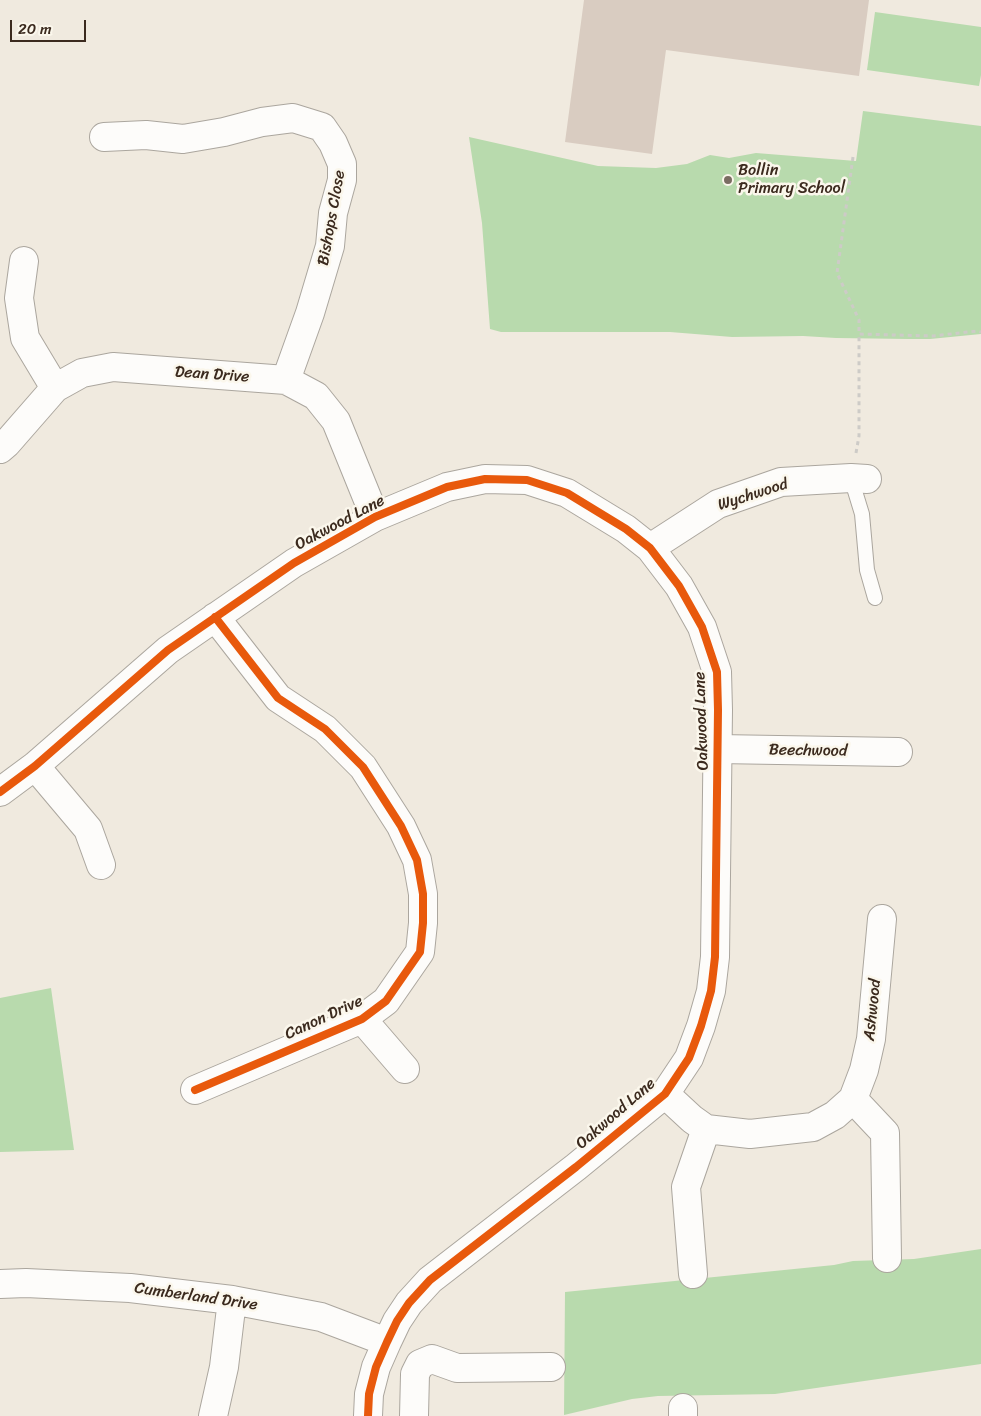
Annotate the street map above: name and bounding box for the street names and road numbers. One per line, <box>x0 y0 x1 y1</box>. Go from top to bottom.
street label: Bishops Close <box>314 169 350 267</box>
street label: Dean Drive <box>174 363 250 387</box>
street label: Wychwood <box>715 475 791 515</box>
street label: Oakwood Lane <box>292 491 388 555</box>
street label: Oakwood Lane <box>691 671 713 771</box>
street label: Beechwood <box>769 741 847 761</box>
street label: Ashwood <box>860 978 886 1042</box>
street label: Canon Drive <box>282 992 366 1044</box>
street label: Oakwood Lane <box>572 1074 660 1154</box>
street label: Cumberland Drive <box>133 1279 259 1315</box>

